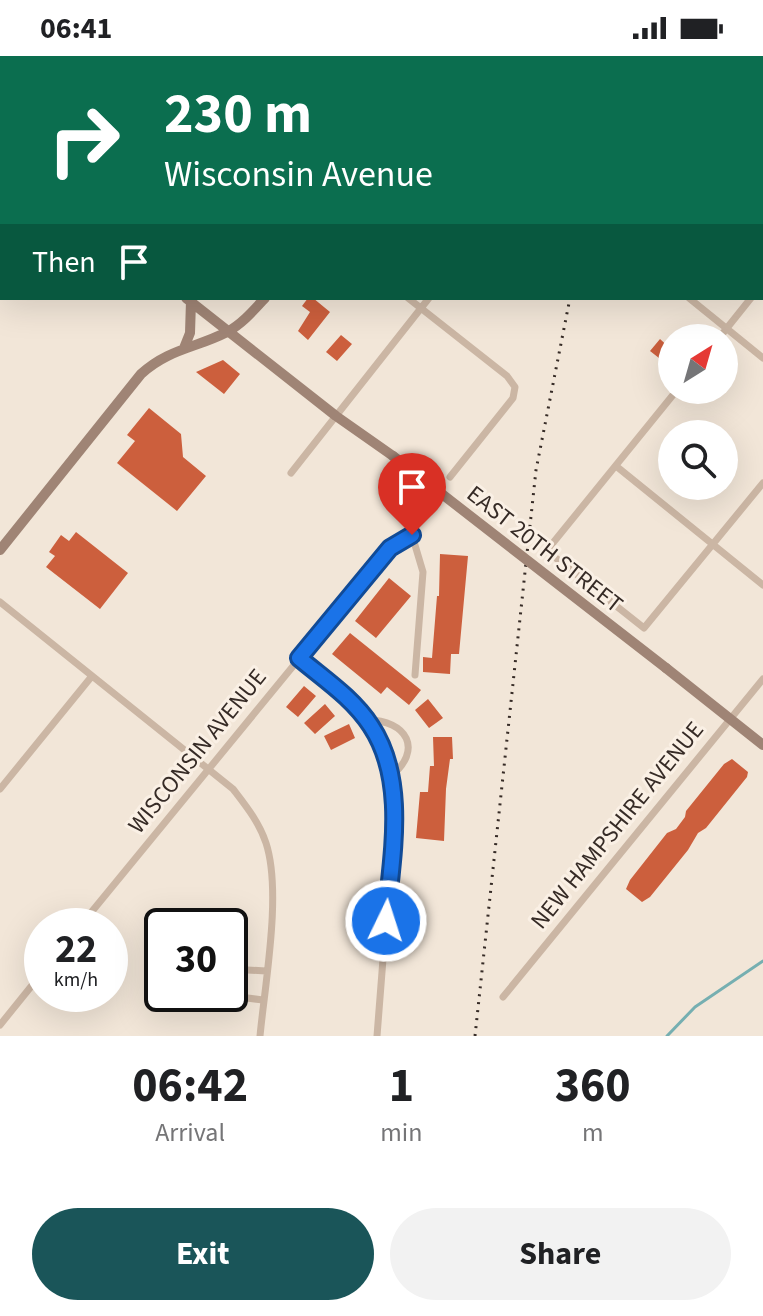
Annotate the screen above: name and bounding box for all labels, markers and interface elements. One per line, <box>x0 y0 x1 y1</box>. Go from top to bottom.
text: 06:41 <box>40 7 112 50</box>
text: 230 m <box>164 75 312 154</box>
icon: right <box>32 88 136 192</box>
text: Wisconsin Avenue <box>164 149 433 200</box>
icon: arrive <box>112 240 156 284</box>
text: Then <box>32 241 96 284</box>
north arrow <box>658 324 738 404</box>
map controls <box>658 324 738 500</box>
button: search <box>658 420 738 500</box>
pin <box>378 453 446 535</box>
icon: arrive <box>390 465 434 509</box>
street label: EAST 20TH STREET <box>459 477 630 622</box>
street label: WISCONSIN AVENUE <box>120 661 275 841</box>
street label: NEW HAMPSHIRE AVENUE <box>522 714 712 937</box>
position arrow <box>344 879 428 963</box>
speed limit sign: 30 <box>144 908 248 1012</box>
text: 22 <box>55 921 97 978</box>
text: km/h <box>54 966 98 994</box>
text: 06:42 <box>132 1052 248 1120</box>
text: 1 <box>389 1052 414 1120</box>
text: 360 <box>555 1052 631 1120</box>
text: Arrival <box>155 1114 225 1151</box>
text: min <box>380 1114 422 1151</box>
text: m <box>582 1114 603 1151</box>
button: Exit <box>32 1208 374 1300</box>
button: Share <box>390 1208 731 1300</box>

